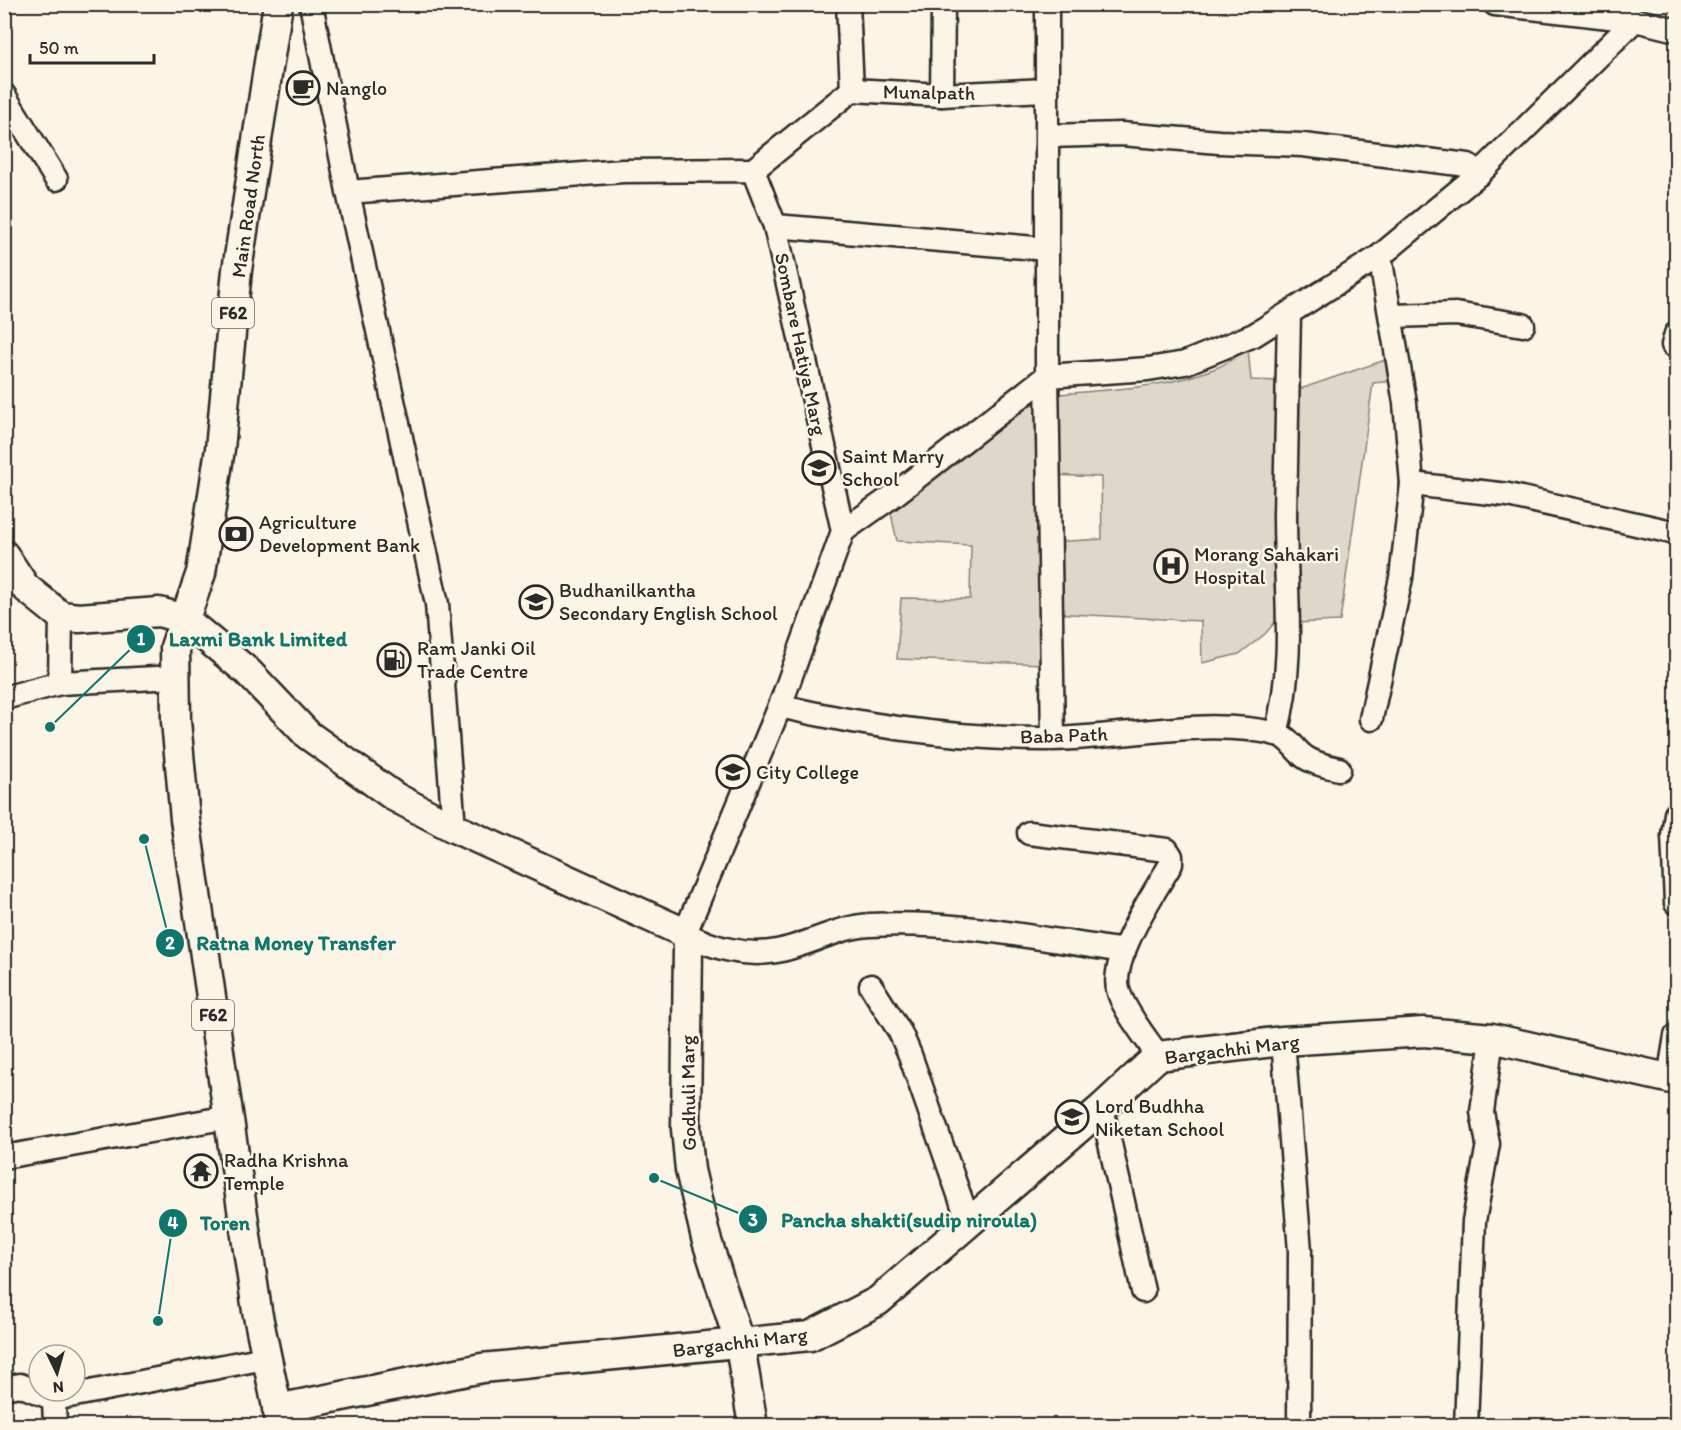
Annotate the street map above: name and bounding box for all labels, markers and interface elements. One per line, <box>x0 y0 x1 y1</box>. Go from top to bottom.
scale bar <box>30 27 154 65</box>
text: 50 m <box>39 37 79 59</box>
cafe icon: Nanglo <box>285 70 321 106</box>
place label: Nanglo <box>326 76 387 100</box>
street label: Munalpath <box>883 79 975 105</box>
street label: Main Road North <box>226 133 270 279</box>
street label: Sombare Hatiya Marg <box>770 251 832 438</box>
road number: F62 <box>212 298 254 328</box>
place label: Saint Marry School <box>842 444 944 491</box>
school or university icon: Saint Marry School <box>801 450 837 486</box>
place label: Agriculture Development Bank <box>259 510 420 557</box>
bank icon: Agriculture Development Bank <box>218 516 254 552</box>
place label: Morang Sahakari Hospital <box>1194 542 1339 589</box>
hospital icon: Morang Sahakari Hospital <box>1153 548 1189 584</box>
place label: Budhanilkantha Secondary English School <box>559 578 778 625</box>
school or university icon: Budhanilkantha Secondary English School <box>518 584 554 620</box>
callout: Laxmi Bank Limited <box>126 619 360 658</box>
text: Laxmi Bank Limited <box>169 626 348 651</box>
text: 1 <box>137 628 146 650</box>
place label: Ram Janki Oil Trade Centre <box>417 636 536 683</box>
fuel station icon: Ram Janki Oil Trade Centre <box>376 642 412 678</box>
street label: Baba Path <box>1020 721 1109 749</box>
school or university icon: City College <box>715 754 751 790</box>
place label: City College <box>756 760 859 784</box>
callout: Ratna Money Transfer <box>155 923 406 962</box>
text: Ratna Money Transfer <box>196 930 396 956</box>
text: 2 <box>165 932 175 954</box>
road number: F62 <box>192 1000 234 1030</box>
street label: Bargachhi Marg <box>1163 1029 1301 1069</box>
street label: Godhuli Marg <box>675 1034 701 1151</box>
place label: Lord Budhha Niketan School <box>1095 1094 1224 1141</box>
school or university icon: Lord Budhha Niketan School <box>1054 1099 1090 1135</box>
place label: Radha Krishna Temple <box>224 1148 349 1195</box>
temple icon: Radha Krishna Temple <box>183 1153 219 1189</box>
callout: Pancha shakti(sudip niroula) <box>738 1200 1049 1239</box>
callout: Toren <box>158 1204 262 1243</box>
text: Pancha shakti(sudip niroula) <box>781 1207 1037 1233</box>
text: 3 <box>748 1209 758 1231</box>
text: Toren <box>199 1210 251 1235</box>
text: 4 <box>168 1212 179 1234</box>
street label: Bargachhi Marg <box>671 1322 809 1362</box>
north arrow <box>27 1343 87 1403</box>
text: N <box>52 1378 64 1397</box>

